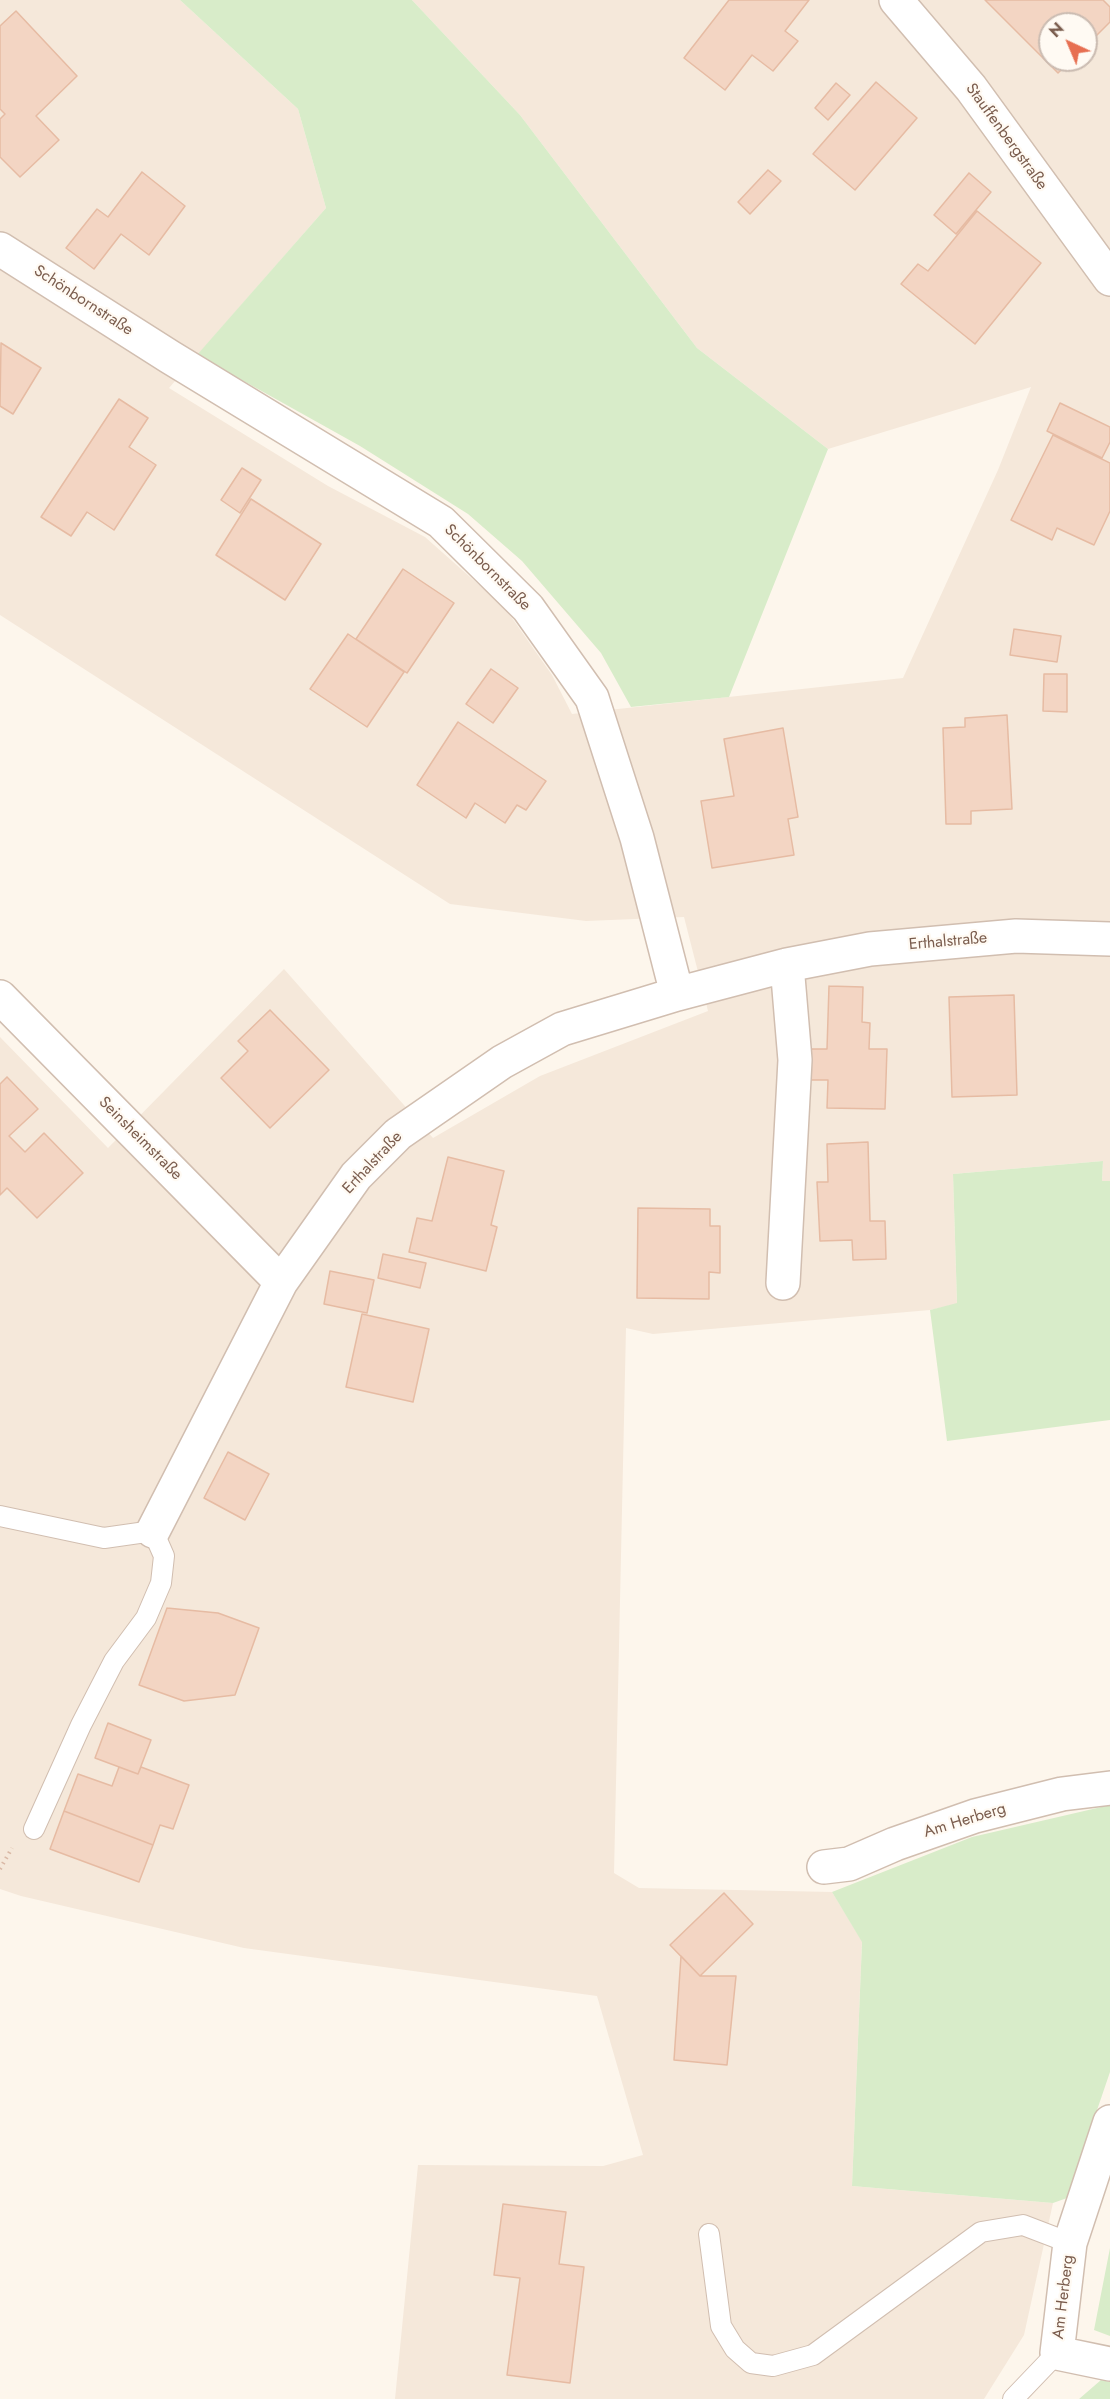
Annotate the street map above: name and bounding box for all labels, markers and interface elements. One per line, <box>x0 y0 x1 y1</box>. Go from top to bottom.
north arrow <box>1038 12 1098 72</box>
text: N <box>1044 17 1069 43</box>
street label: Stauffenbergstraße <box>961 80 1051 194</box>
street label: Schönbornstraße <box>30 262 136 340</box>
street label: Schönbornstraße <box>440 521 534 615</box>
street label: Erthalstraße <box>908 929 988 955</box>
street label: Seinsheimstraße <box>94 1093 186 1185</box>
street label: Erthalstraße <box>339 1128 407 1198</box>
street label: Am Herberg <box>922 1799 1008 1843</box>
street label: Am Herberg <box>1049 2254 1079 2340</box>

